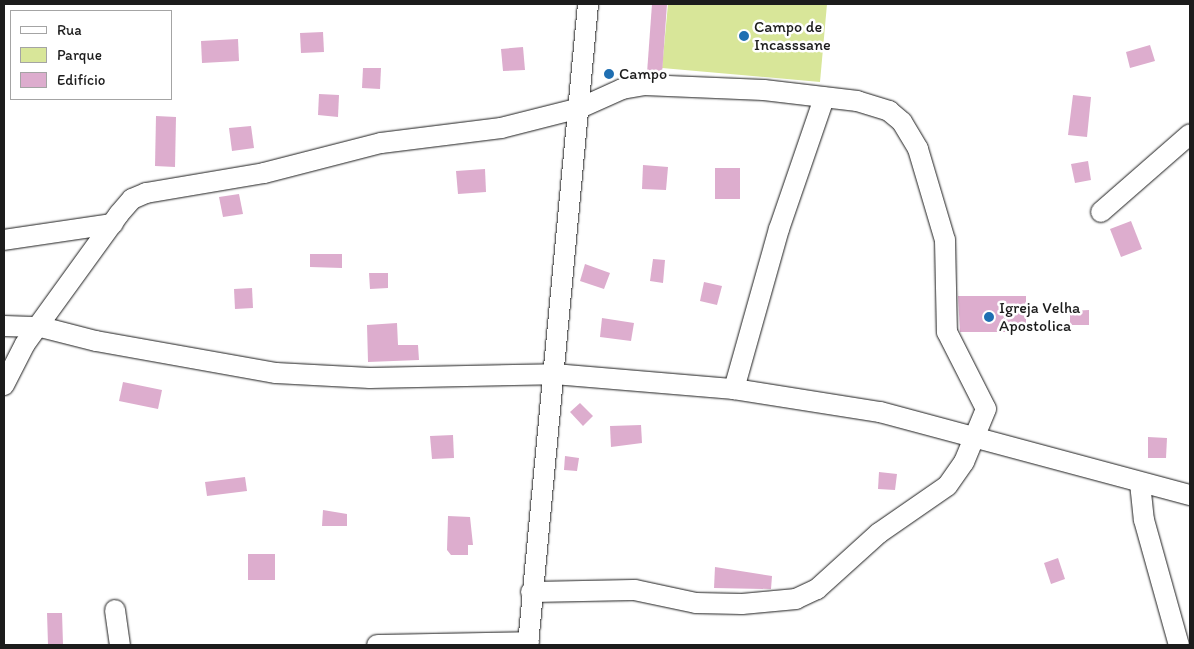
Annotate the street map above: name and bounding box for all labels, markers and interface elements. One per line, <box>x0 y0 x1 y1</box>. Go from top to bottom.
legend <box>10 10 172 100</box>
place label: Campo de Incasssane <box>754 17 831 55</box>
text: Rua <box>57 21 82 39</box>
marker: Campo de Incasssane <box>738 30 750 42</box>
text: Parque <box>57 46 102 64</box>
place label: Campo <box>619 64 667 84</box>
marker: Campo <box>603 68 615 80</box>
text: Edifício <box>57 71 105 89</box>
place label: Igreja Velha Apostolica <box>999 298 1079 336</box>
marker: Igreja Velha Apostolica <box>983 311 995 323</box>

